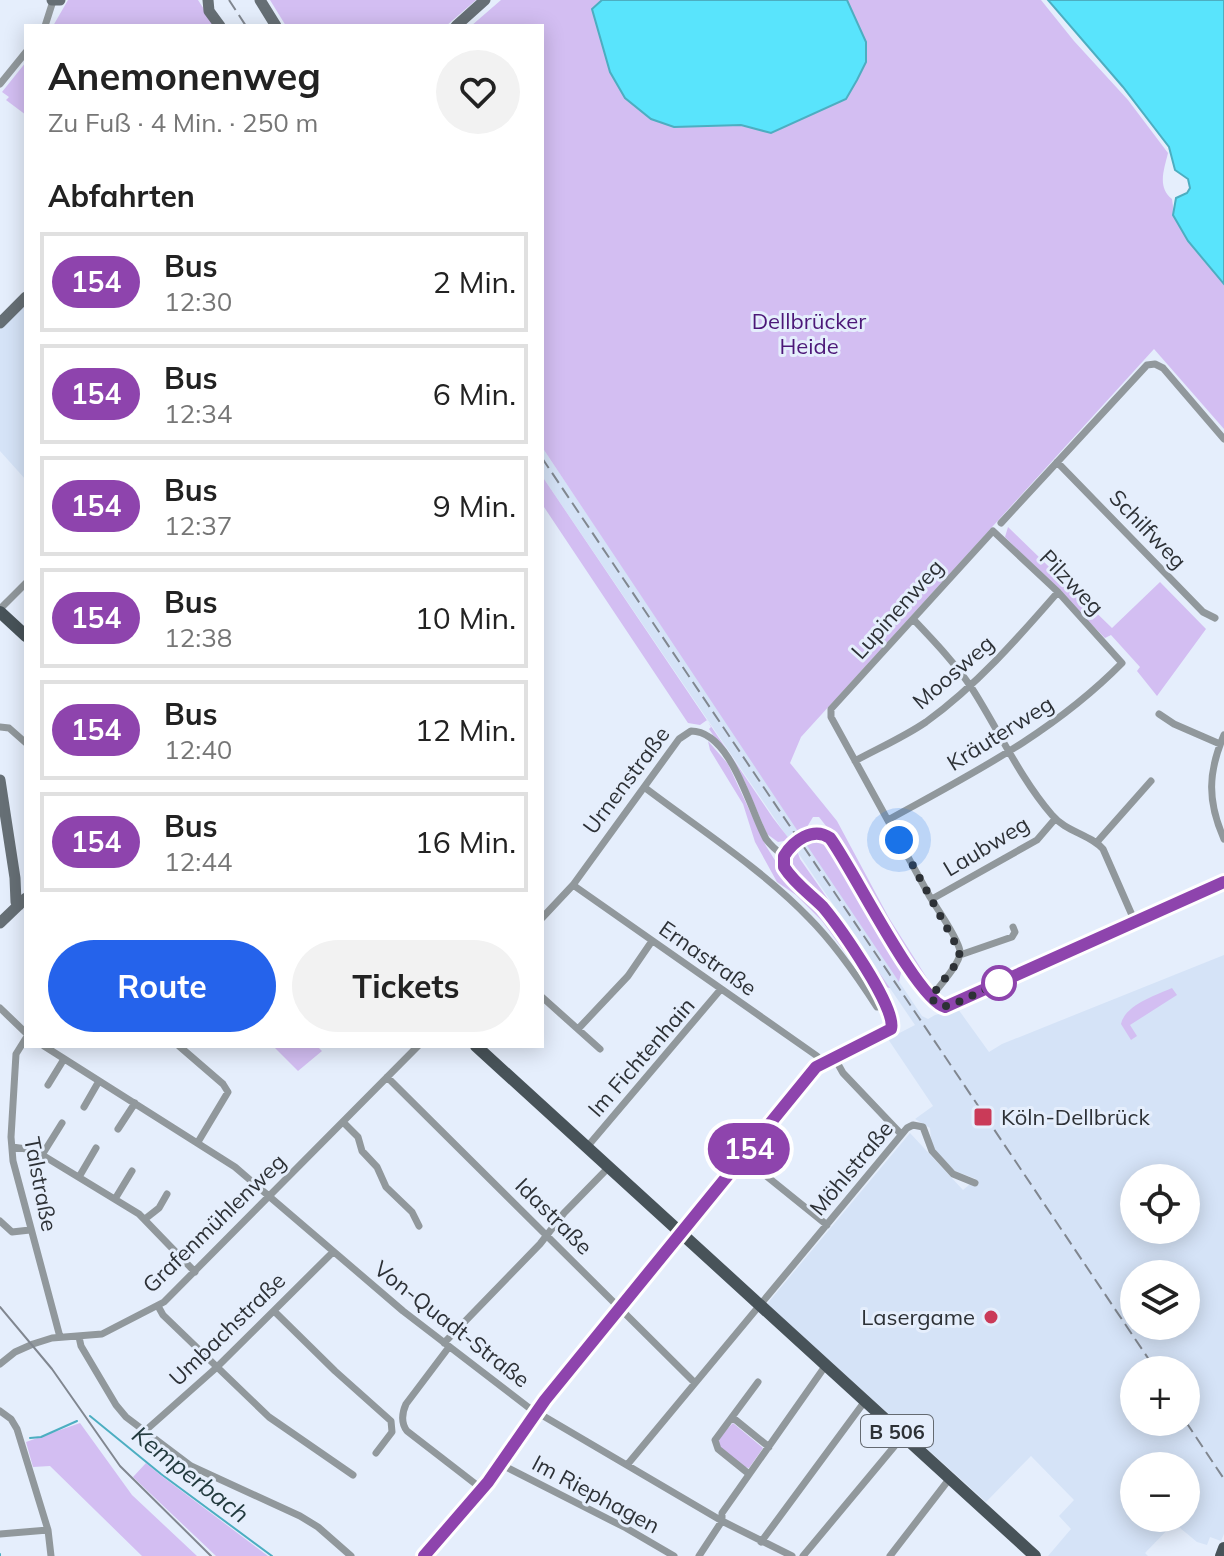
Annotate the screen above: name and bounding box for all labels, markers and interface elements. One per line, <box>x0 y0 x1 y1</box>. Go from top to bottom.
button: heart <box>436 50 520 134</box>
text: Anemonenweg <box>48 52 321 100</box>
text: Zu Fuß · 4 Min. · 250 m <box>48 106 318 139</box>
text: Abfahrten <box>48 177 195 215</box>
text: Bus <box>164 247 218 285</box>
text: 2 Min. <box>433 263 516 301</box>
text: 154 <box>71 264 121 299</box>
text: 12:30 <box>164 285 232 318</box>
park label: Dellbrücker Heide <box>752 307 866 360</box>
text: Bus <box>164 359 218 397</box>
text: 6 Min. <box>433 375 516 413</box>
text: 154 <box>71 376 121 411</box>
text: 12:34 <box>164 397 232 430</box>
text: Bus <box>164 471 218 509</box>
street label: Schilfweg <box>1103 484 1193 574</box>
text: 9 Min. <box>433 487 516 525</box>
text: 154 <box>71 488 121 523</box>
text: 12:37 <box>164 509 232 542</box>
street label: Pilzweg <box>1034 543 1110 621</box>
street label: Lupinenweg <box>845 553 949 665</box>
text: Bus <box>164 583 218 621</box>
text: 10 Min. <box>415 599 516 637</box>
text: 154 <box>71 600 121 635</box>
text: 12:38 <box>164 621 232 654</box>
street label: Moosweg <box>906 629 1000 715</box>
street label: Kräuterweg <box>942 689 1058 777</box>
text: Bus <box>164 695 218 733</box>
text: 12 Min. <box>415 711 516 749</box>
text: 154 <box>71 712 121 747</box>
street label: Urnenstraße <box>577 721 675 839</box>
text: 12:40 <box>164 733 232 766</box>
text: Bus <box>164 807 218 845</box>
street label: Laubweg <box>938 810 1034 882</box>
your location <box>879 820 919 860</box>
text: 16 Min. <box>415 823 516 861</box>
text: 154 <box>71 824 121 859</box>
text: 12:44 <box>164 845 232 878</box>
street label: Ernastraße <box>654 914 762 1002</box>
button: Route <box>48 940 276 1032</box>
button: Tickets <box>292 940 520 1032</box>
unlabelled marker <box>982 966 1016 1000</box>
street label: Im Fichtenhain <box>582 992 700 1122</box>
place label: Köln-Dellbrück <box>1001 1103 1150 1131</box>
marker: Köln-Dellbrück <box>972 1106 994 1128</box>
street label: Möhlstraße <box>803 1115 899 1221</box>
line badge: 154 <box>703 1123 795 1175</box>
text: 154 <box>724 1131 774 1166</box>
street label: Talstraße <box>18 1134 64 1234</box>
street label: Grafenmühlenweg <box>137 1148 291 1298</box>
map controls <box>1120 1164 1200 1532</box>
button: locate <box>1120 1164 1200 1244</box>
street label: Idastraße <box>510 1172 598 1260</box>
street label: Von-Quadt-Straße <box>369 1255 535 1393</box>
button: layers <box>1120 1260 1200 1340</box>
street label: Umbachstraße <box>163 1266 291 1392</box>
place label: Lasergame <box>861 1303 975 1331</box>
marker: Lasergame <box>982 1308 1000 1326</box>
button: + <box>1120 1356 1200 1436</box>
road number: B 506 <box>861 1415 933 1447</box>
water label: Kemperbach <box>127 1419 255 1529</box>
street label: Im Riephagen <box>527 1449 665 1539</box>
button: − <box>1120 1452 1200 1532</box>

